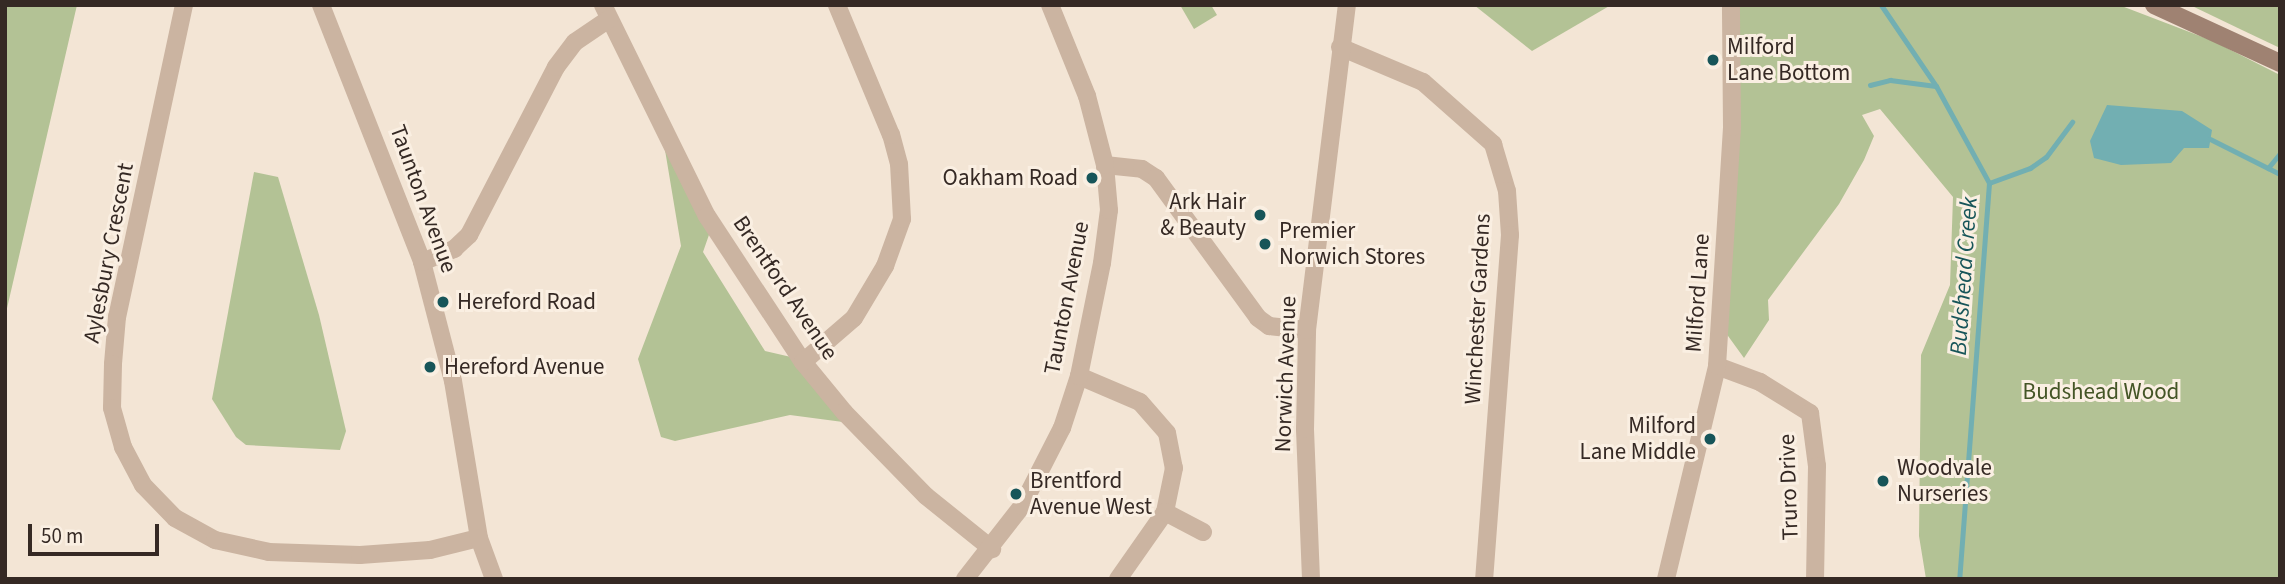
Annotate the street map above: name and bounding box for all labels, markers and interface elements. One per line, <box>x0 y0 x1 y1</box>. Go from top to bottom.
place label: Milford Lane Bottom <box>1727 33 1850 87</box>
marker: Milford Lane Bottom <box>1705 52 1721 68</box>
street label: Taunton Avenue <box>383 121 463 277</box>
street label: Aylesbury Crescent <box>78 161 140 345</box>
place label: Oakham Road <box>943 164 1078 192</box>
marker: Oakham Road <box>1084 170 1100 186</box>
place label: Ark Hair & Beauty <box>1160 188 1246 242</box>
water label: Budshead Creek <box>1944 196 1984 356</box>
marker: Ark Hair & Beauty <box>1252 207 1268 223</box>
street label: Brentford Avenue <box>727 211 843 365</box>
street label: Winchester Gardens <box>1459 213 1497 405</box>
place label: Premier Norwich Stores <box>1279 217 1425 271</box>
street label: Taunton Avenue <box>1039 219 1095 377</box>
street label: Milford Lane <box>1680 233 1716 353</box>
marker: Premier Norwich Stores <box>1257 236 1273 252</box>
place label: Hereford Road <box>457 288 596 316</box>
marker: Hereford Road <box>435 294 451 310</box>
street label: Norwich Avenue <box>1269 295 1303 453</box>
place label: Hereford Avenue <box>444 353 604 381</box>
marker: Hereford Avenue <box>422 359 438 375</box>
park label: Budshead Wood <box>2023 378 2179 406</box>
place label: Milford Lane Middle <box>1579 412 1696 466</box>
marker: Milford Lane Middle <box>1702 431 1718 447</box>
street label: Truro Drive <box>1773 433 1805 541</box>
place label: Woodvale Nurseries <box>1897 454 1992 508</box>
place label: Brentford Avenue West <box>1030 467 1152 521</box>
marker: Woodvale Nurseries <box>1875 473 1891 489</box>
marker: Brentford Avenue West <box>1008 486 1024 502</box>
scale bar <box>32 510 163 554</box>
text: 50 m <box>41 521 83 551</box>

